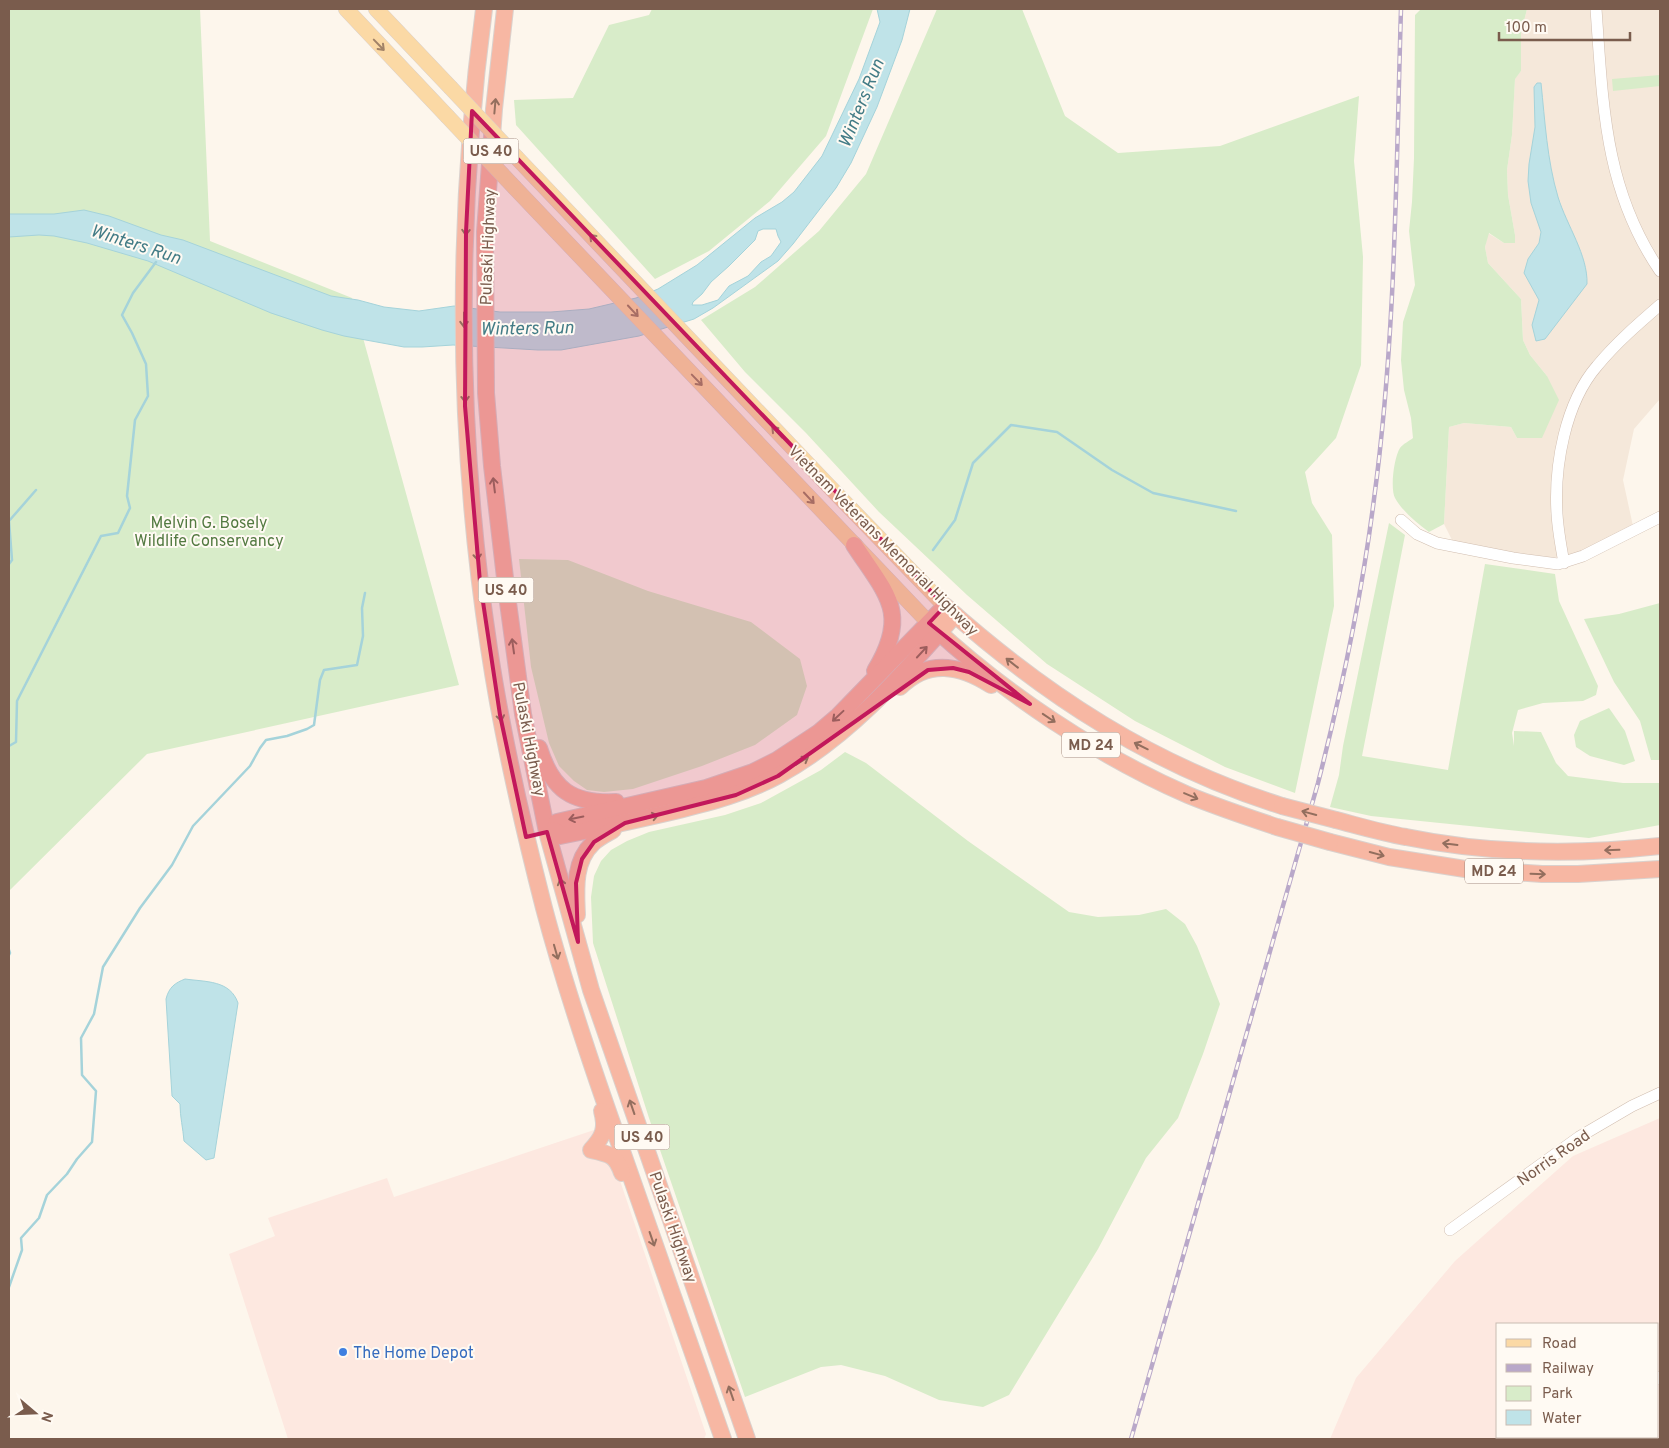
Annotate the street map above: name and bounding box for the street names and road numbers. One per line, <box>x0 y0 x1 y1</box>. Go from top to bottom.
road number: US 40 <box>464 138 518 164</box>
street label: Pulaski Highway <box>477 188 501 306</box>
street label: Vietnam Veterans Memorial Highway <box>783 442 982 641</box>
road number: US 40 <box>478 578 534 602</box>
street label: Pulaski Highway <box>507 680 549 798</box>
road number: MD 24 <box>1062 732 1120 758</box>
road number: MD 24 <box>1465 858 1523 884</box>
road number: US 40 <box>614 1124 670 1150</box>
street label: Norris Road <box>1514 1126 1595 1191</box>
street label: Pulaski Highway <box>644 1169 701 1286</box>

